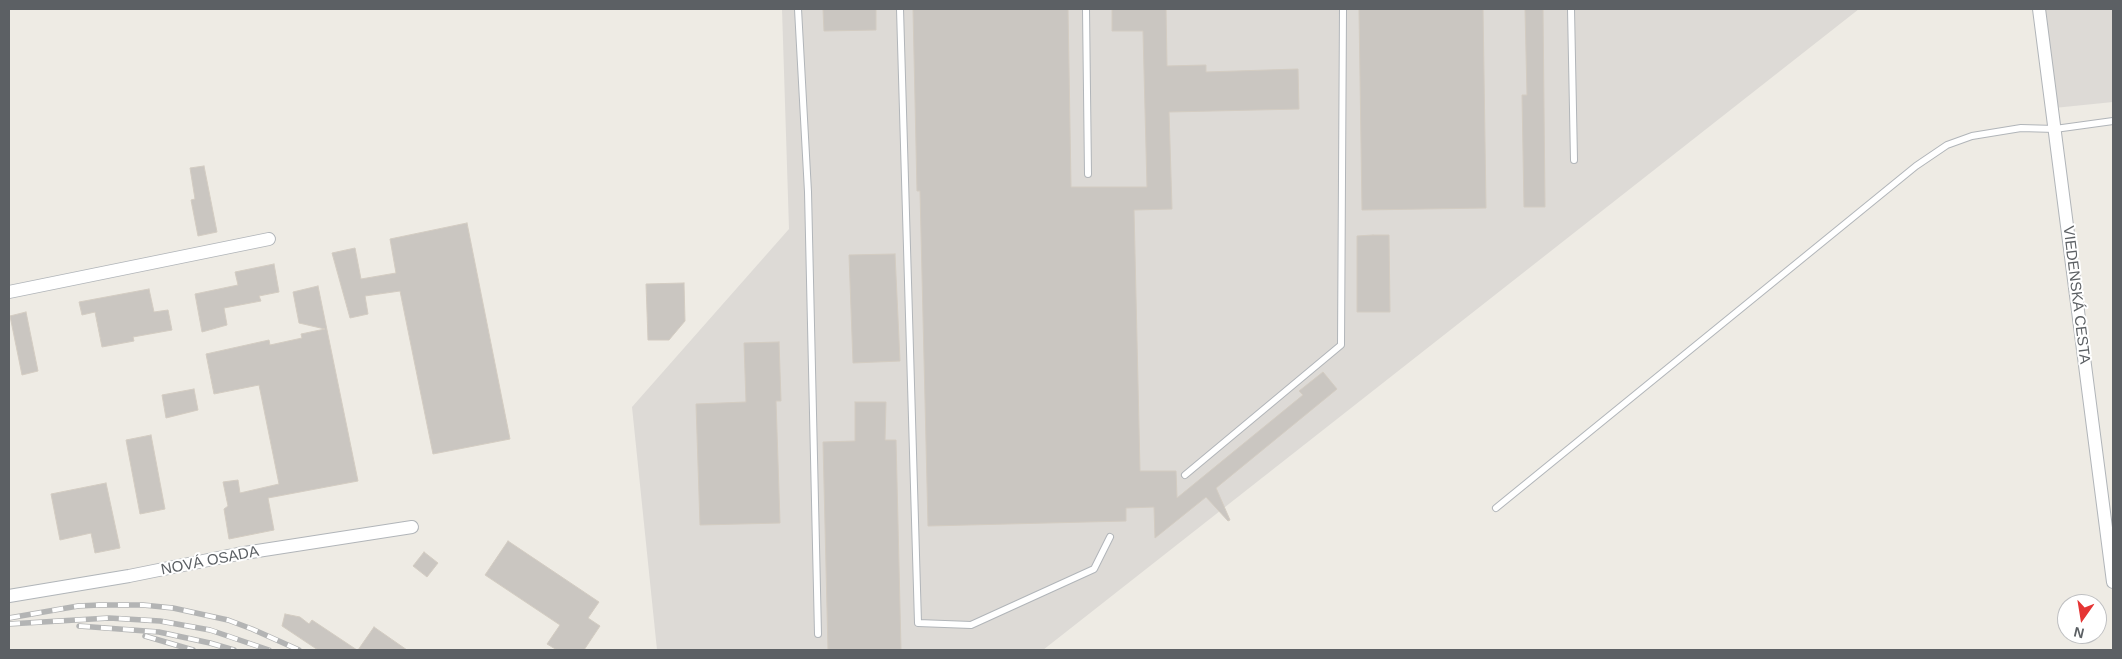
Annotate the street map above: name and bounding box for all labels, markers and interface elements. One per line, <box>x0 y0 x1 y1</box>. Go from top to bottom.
street label: VIEDENSKÁ CESTA <box>2059 225 2093 365</box>
street label: NOVÁ OSADA <box>160 543 260 579</box>
north arrow <box>2057 594 2107 644</box>
text: N <box>2072 624 2086 642</box>

